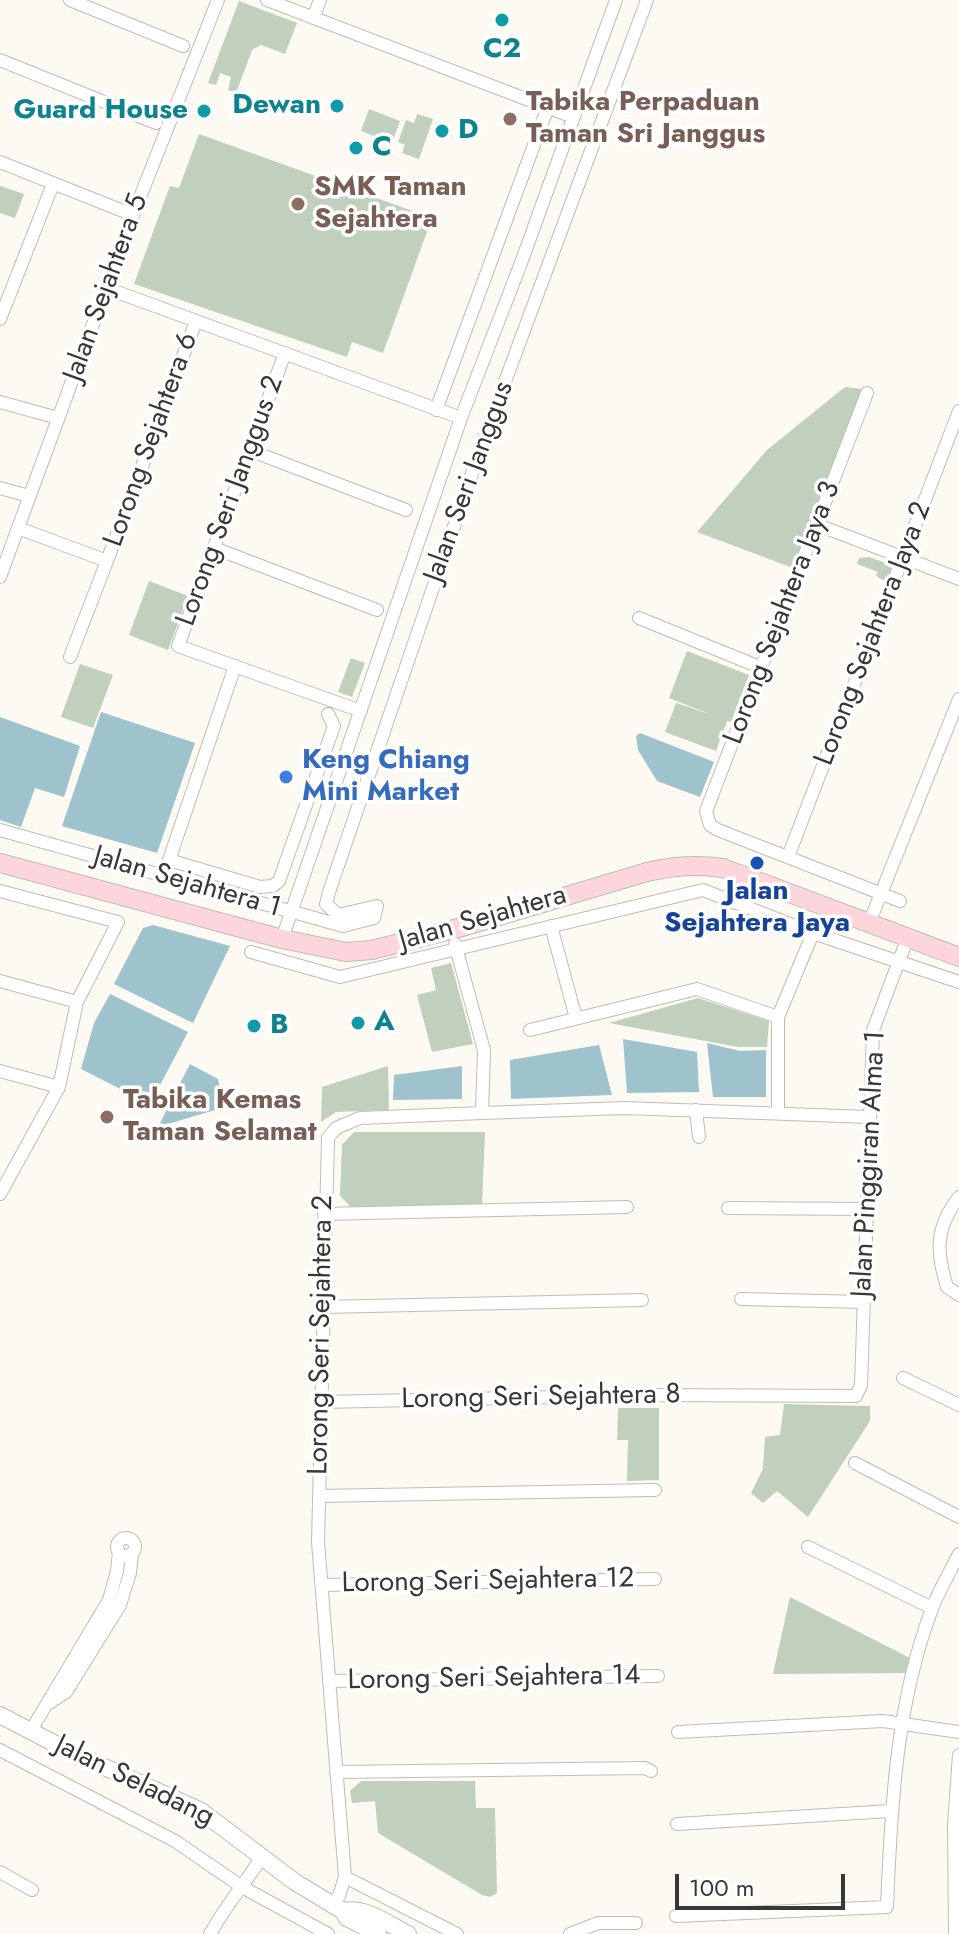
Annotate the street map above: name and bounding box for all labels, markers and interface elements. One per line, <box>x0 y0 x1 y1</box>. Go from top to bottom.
marker: C2 <box>493 11 511 29</box>
place label: C2 <box>483 33 521 67</box>
place label: Tabika Perpaduan Taman Sri Janggus <box>526 86 765 152</box>
place label: Dewan <box>232 89 321 123</box>
place label: Guard House <box>13 94 188 128</box>
marker: Dewan <box>328 97 346 115</box>
marker: Guard House <box>195 102 213 120</box>
marker: Tabika Perpaduan Taman Sri Janggus <box>501 110 519 128</box>
place label: D <box>458 114 479 148</box>
marker: D <box>433 122 451 140</box>
place label: C <box>372 131 392 165</box>
marker: C <box>347 139 365 157</box>
place label: SMK Taman Sejahtera <box>314 171 467 237</box>
street label: Jalan Sejahtera 5 <box>58 190 156 386</box>
marker: SMK Taman Sejahtera <box>289 195 307 213</box>
street label: Lorong Sejahtera 6 <box>98 328 206 552</box>
street label: Lorong Seri Janggus 2 <box>170 371 292 631</box>
street label: Jalan Seri Janggus <box>418 377 522 587</box>
street label: Lorong Sejahtera Jaya 3 <box>717 477 849 749</box>
street label: Lorong Sejahtera Jaya 2 <box>808 498 940 770</box>
place label: Keng Chiang Mini Market <box>302 744 470 810</box>
marker: Keng Chiang Mini Market <box>277 768 295 786</box>
street label: Jalan Sejahtera 1 <box>89 840 285 926</box>
marker: Jalan Sejahtera Jaya <box>748 854 766 872</box>
place label: Jalan Sejahtera Jaya <box>664 875 850 941</box>
street label: Jalan Sejahtera <box>396 879 570 959</box>
place label: A <box>374 1006 395 1040</box>
place label: B <box>270 1009 289 1043</box>
marker: A <box>349 1014 367 1032</box>
marker: B <box>245 1017 263 1035</box>
street label: Jalan Pinggiran Alma 1 <box>846 1030 894 1298</box>
place label: Tabika Kemas Taman Selamat <box>123 1084 317 1150</box>
marker: Tabika Kemas Taman Selamat <box>98 1108 116 1126</box>
street label: Lorong Seri Sejahtera 2 <box>303 1195 341 1475</box>
street label: Lorong Seri Sejahtera 8 <box>401 1379 681 1417</box>
street label: Lorong Seri Sejahtera 12 <box>341 1563 635 1601</box>
street label: Lorong Seri Sejahtera 14 <box>347 1660 641 1698</box>
street label: Jalan Seladang <box>49 1729 219 1835</box>
scale bar <box>679 1858 849 1908</box>
text: 100 m <box>689 1870 755 1905</box>

